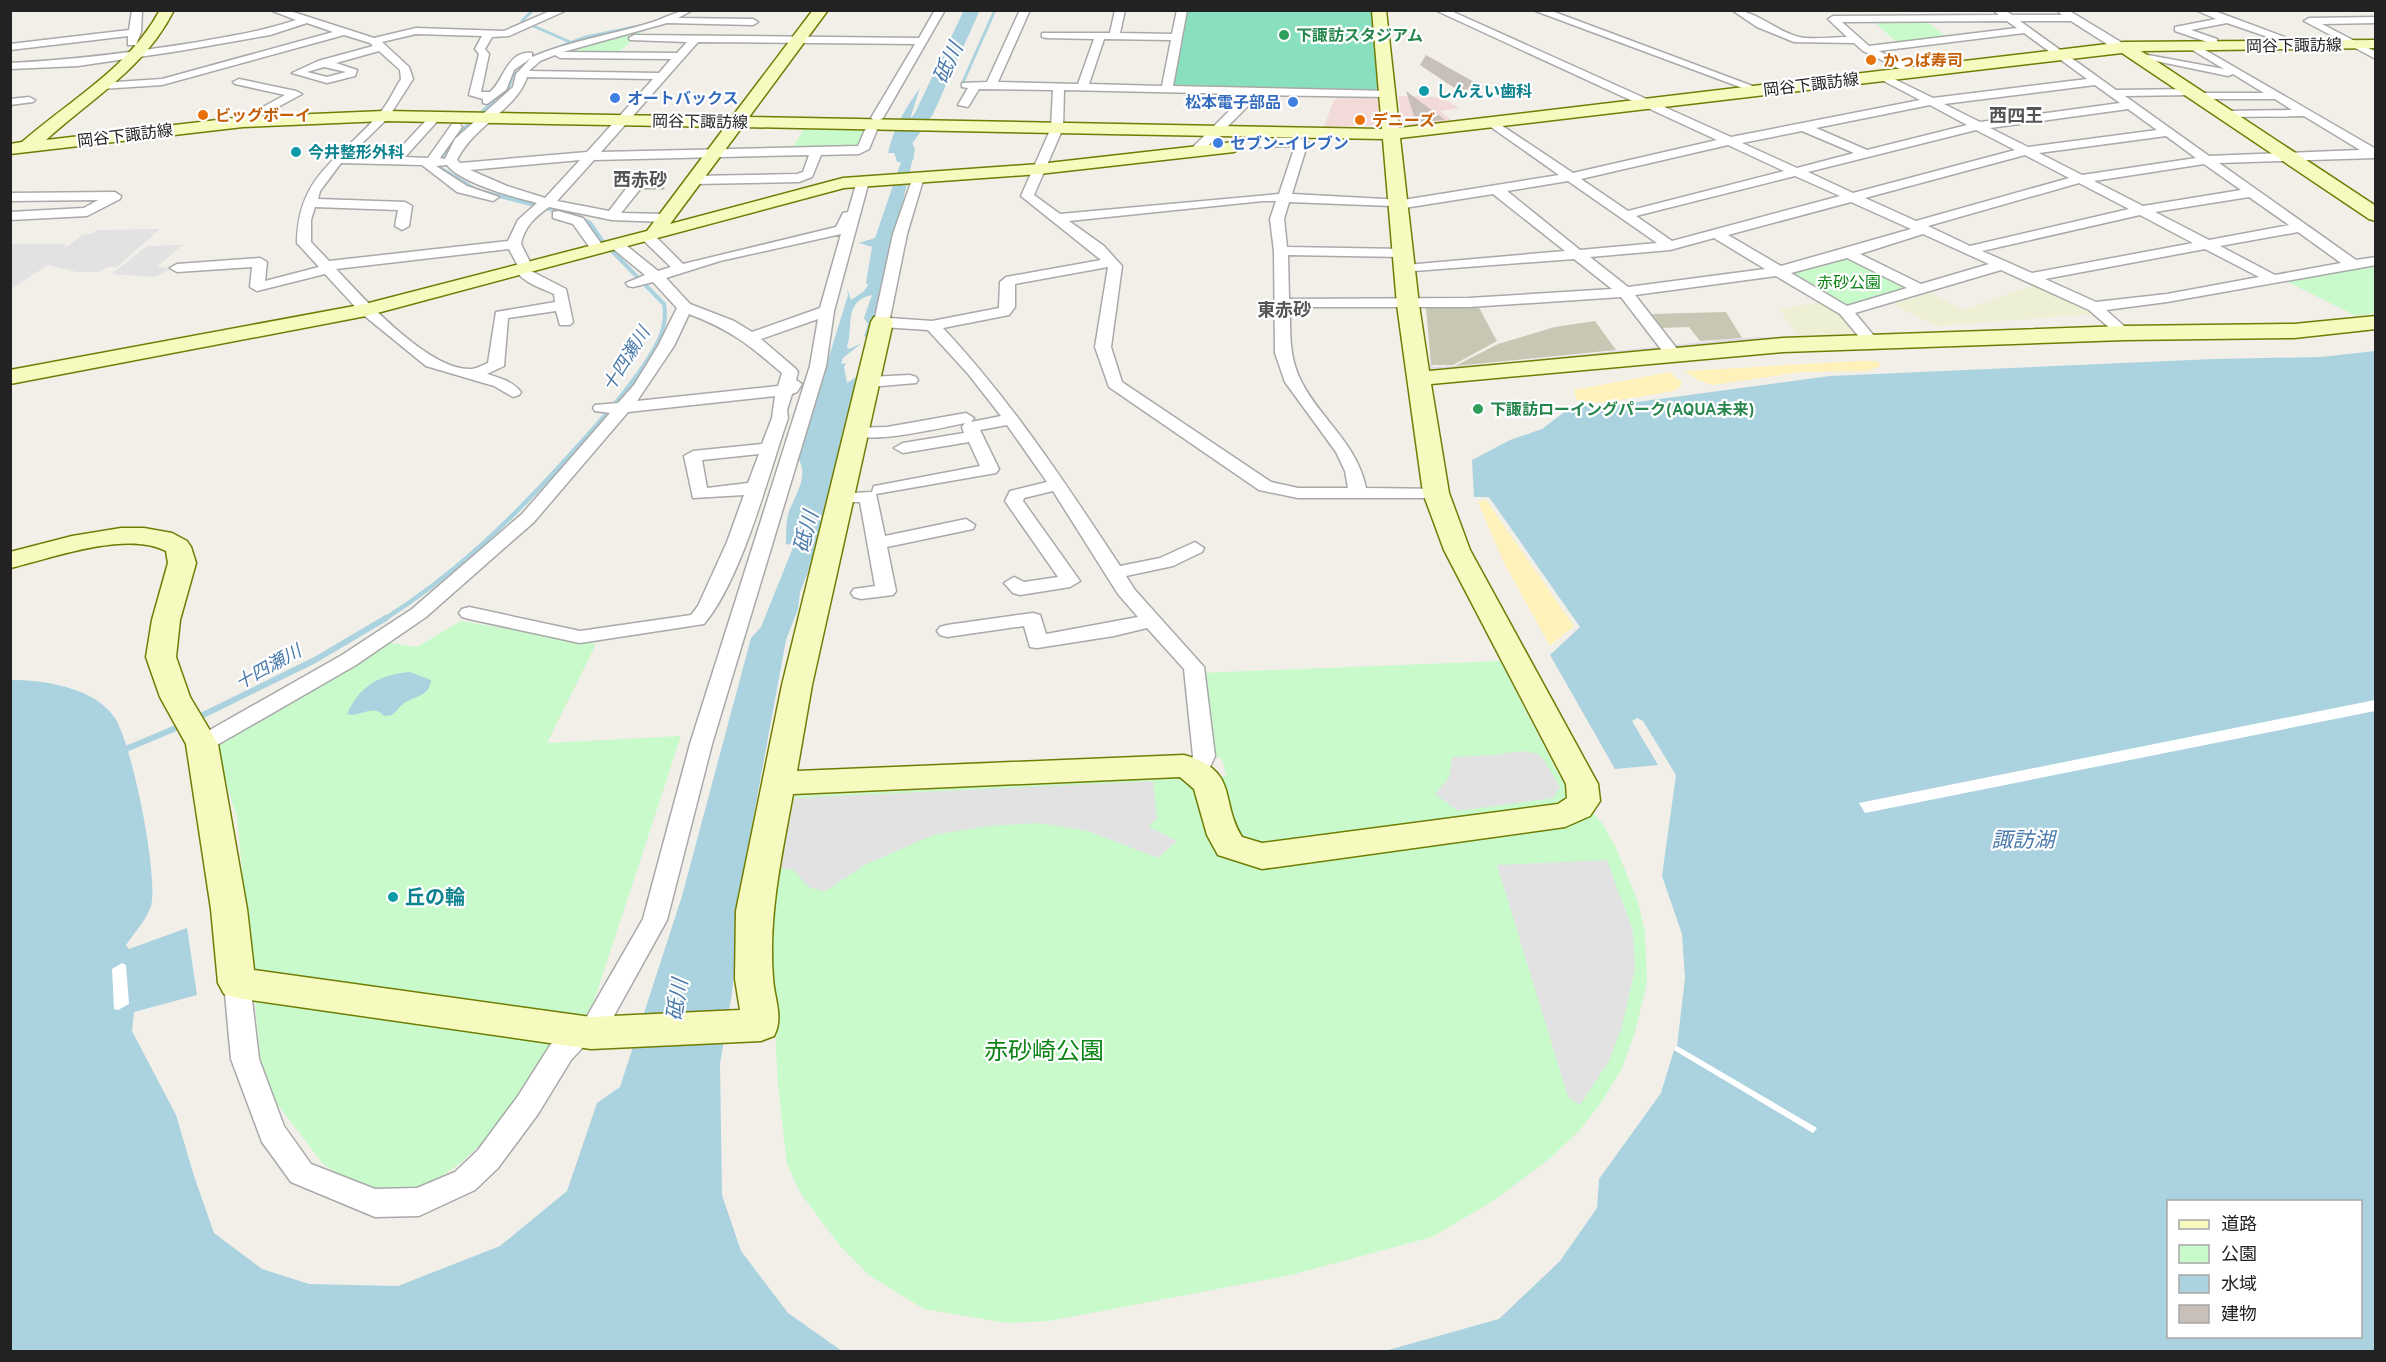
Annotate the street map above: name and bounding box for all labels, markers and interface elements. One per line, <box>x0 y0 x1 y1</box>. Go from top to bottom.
place label: 下諏訪スタジアム <box>1296 27 1423 47</box>
marker: 下諏訪スタジアム <box>1277 28 1291 42</box>
street label: 岡谷下諏訪線 <box>2246 36 2342 58</box>
water label: 砥川 <box>928 37 971 88</box>
place label: かっぱ寿司 <box>1883 52 1963 72</box>
marker: かっぱ寿司 <box>1864 53 1878 67</box>
street label: 岡谷下諏訪線 <box>1762 70 1860 102</box>
place label: しんえい歯科 <box>1436 83 1532 103</box>
marker: しんえい歯科 <box>1417 84 1431 98</box>
place label: オートバックス <box>627 90 739 110</box>
marker: オートバックス <box>608 91 622 105</box>
place label: 松本電子部品 <box>1185 94 1281 114</box>
marker: 松本電子部品 <box>1286 95 1300 109</box>
place label: ビッグボーイ <box>215 106 311 127</box>
district label: 西四王 <box>1989 106 2043 129</box>
marker: ビッグボーイ <box>196 108 210 122</box>
street label: 岡谷下諏訪線 <box>652 112 748 134</box>
place label: デニーズ <box>1372 112 1435 132</box>
marker: デニーズ <box>1353 113 1367 127</box>
street label: 岡谷下諏訪線 <box>76 121 174 153</box>
place label: セブン-イレブン <box>1230 135 1349 155</box>
marker: セブン-イレブン <box>1211 136 1225 150</box>
place label: 今井整形外科 <box>308 143 404 164</box>
marker: 今井整形外科 <box>289 145 303 159</box>
district label: 西赤砂 <box>613 170 667 193</box>
park label: 赤砂公園 <box>1817 274 1881 294</box>
district label: 東赤砂 <box>1257 300 1311 323</box>
water label: 十四瀬川 <box>598 321 657 396</box>
place label: 下諏訪ローイングパーク(AQUA未来) <box>1490 400 1755 421</box>
marker: 下諏訪ローイングパーク(AQUA未来) <box>1471 402 1485 416</box>
water label: 砥川 <box>789 507 826 556</box>
water label: 十四瀬川 <box>232 640 308 696</box>
water label: 諏訪湖 <box>1992 828 2057 855</box>
place label: 丘の輪 <box>405 886 465 912</box>
marker: 丘の輪 <box>386 890 400 904</box>
water label: 砥川 <box>662 975 695 1023</box>
park label: 赤砂崎公園 <box>984 1038 1104 1068</box>
legend <box>2167 1200 2362 1338</box>
text: 道路 <box>2221 1214 2257 1237</box>
text: 公園 <box>2221 1244 2257 1267</box>
text: 水域 <box>2221 1274 2257 1297</box>
text: 建物 <box>2221 1304 2257 1327</box>

